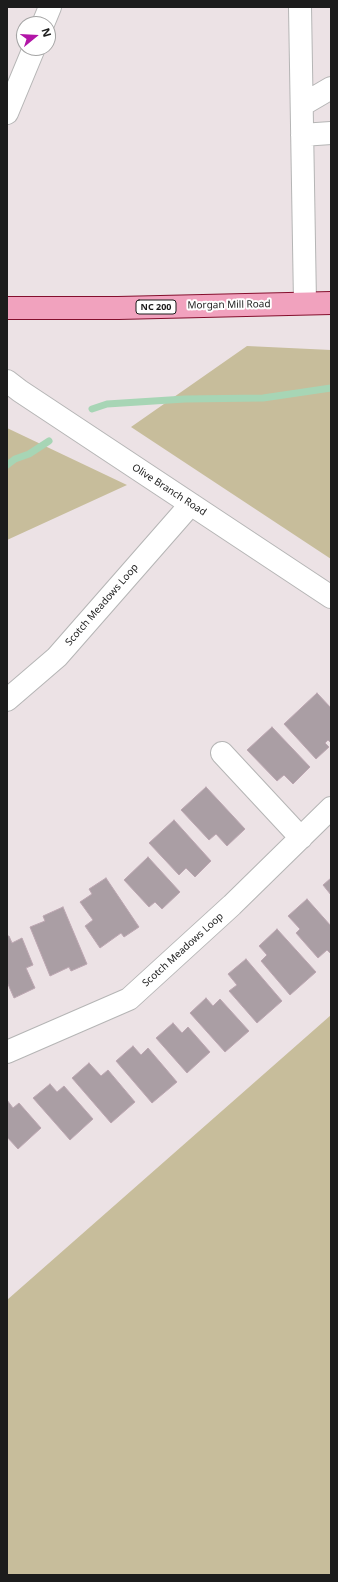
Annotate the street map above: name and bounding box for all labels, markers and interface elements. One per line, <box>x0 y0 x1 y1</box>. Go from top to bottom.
north arrow <box>16 16 56 56</box>
text: N <box>38 26 55 39</box>
street label: Morgan Mill Road <box>187 298 271 312</box>
road number: NC 200 <box>136 300 176 314</box>
street label: Olive Branch Road <box>130 462 208 518</box>
street label: Scotch Meadows Loop <box>63 562 141 648</box>
street label: Scotch Meadows Loop <box>140 911 226 989</box>

